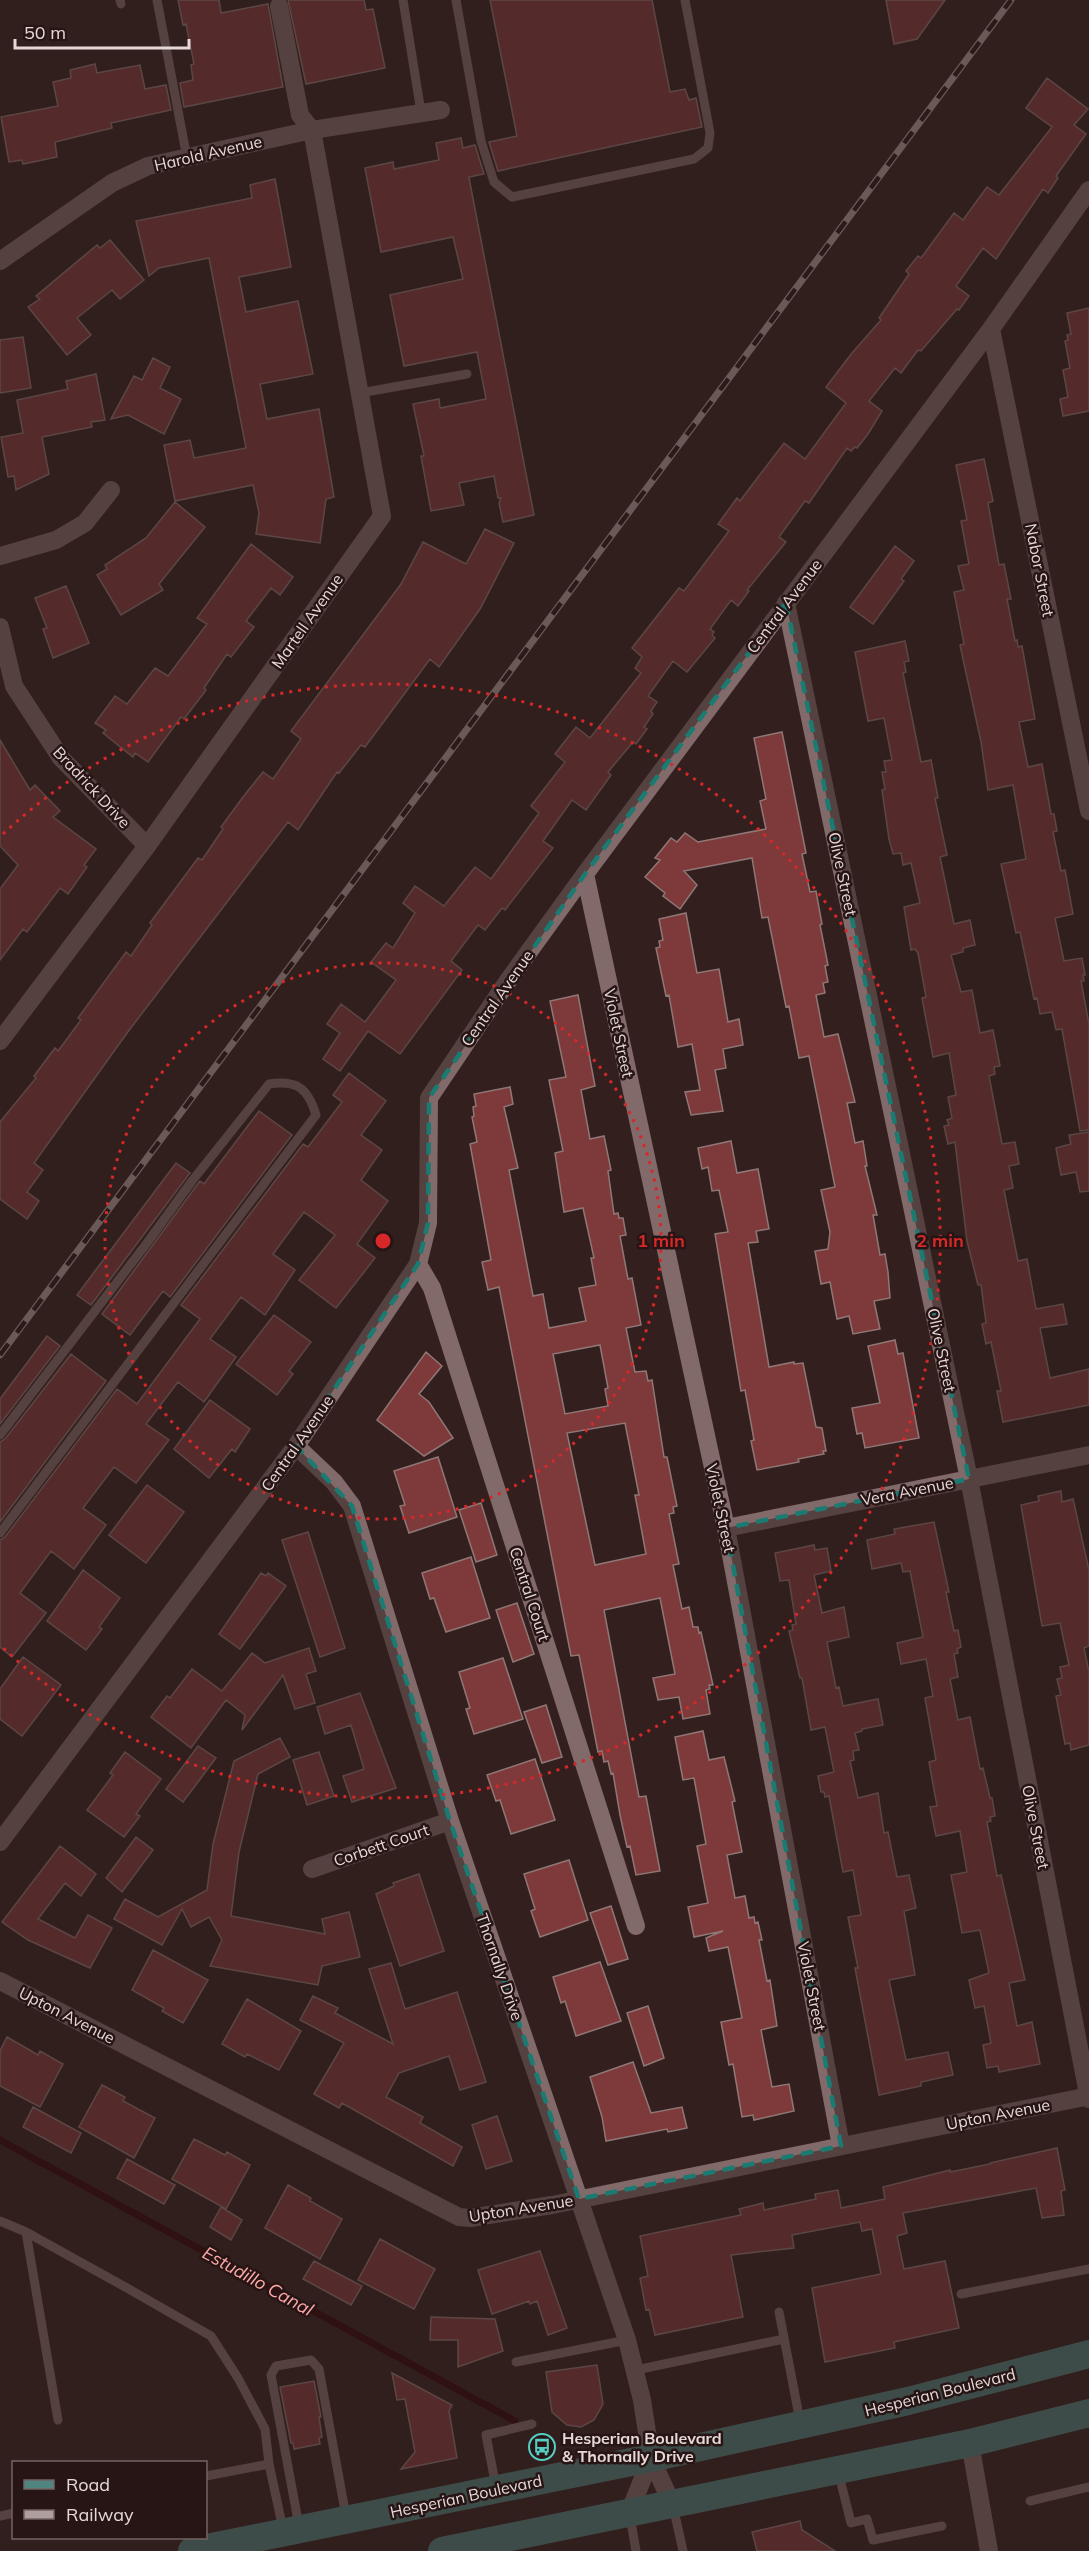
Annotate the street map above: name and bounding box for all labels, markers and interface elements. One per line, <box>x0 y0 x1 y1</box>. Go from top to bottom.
scale bar <box>15 12 189 50</box>
text: 50 m <box>24 21 66 44</box>
street label: Harold Avenue <box>152 131 264 175</box>
street label: Nabor Street <box>1021 522 1059 619</box>
street label: Central Avenue <box>742 555 826 657</box>
street label: Martell Avenue <box>267 570 347 672</box>
street label: Bradrick Drive <box>49 742 135 832</box>
street label: Olive Street <box>824 830 862 918</box>
street label: Central Avenue <box>456 946 538 1050</box>
street label: Violet Street <box>600 987 638 1080</box>
text: 1 min <box>637 1229 685 1252</box>
text: 2 min <box>916 1229 964 1252</box>
centre of rings <box>373 1231 393 1251</box>
street label: Olive Street <box>923 1306 961 1394</box>
street label: Central Avenue <box>256 1391 338 1495</box>
street label: Violet Street <box>702 1462 740 1555</box>
street label: Vera Avenue <box>859 1472 955 1510</box>
street label: Central Court <box>505 1544 555 1644</box>
street label: Olive Street <box>1018 1783 1054 1871</box>
street label: Corbett Court <box>331 1819 432 1871</box>
street label: Thornally Drive <box>472 1911 528 2023</box>
street label: Violet Street <box>794 1940 831 2033</box>
street label: Upton Avenue <box>16 1982 118 2048</box>
street label: Upton Avenue <box>944 2094 1052 2134</box>
street label: Upton Avenue <box>468 2190 574 2226</box>
water label: Estudillo Canal <box>199 2241 318 2321</box>
street label: Hesperian Boulevard <box>862 2364 1018 2420</box>
place label: Hesperian Boulevard & Thornally Drive <box>562 2428 722 2466</box>
bus stop icon: Hesperian Boulevard & Thornally Drive <box>527 2432 557 2462</box>
legend <box>12 2461 207 2539</box>
street label: Hesperian Boulevard <box>388 2470 544 2522</box>
text: Road <box>66 2473 110 2496</box>
text: Railway <box>66 2503 134 2526</box>

